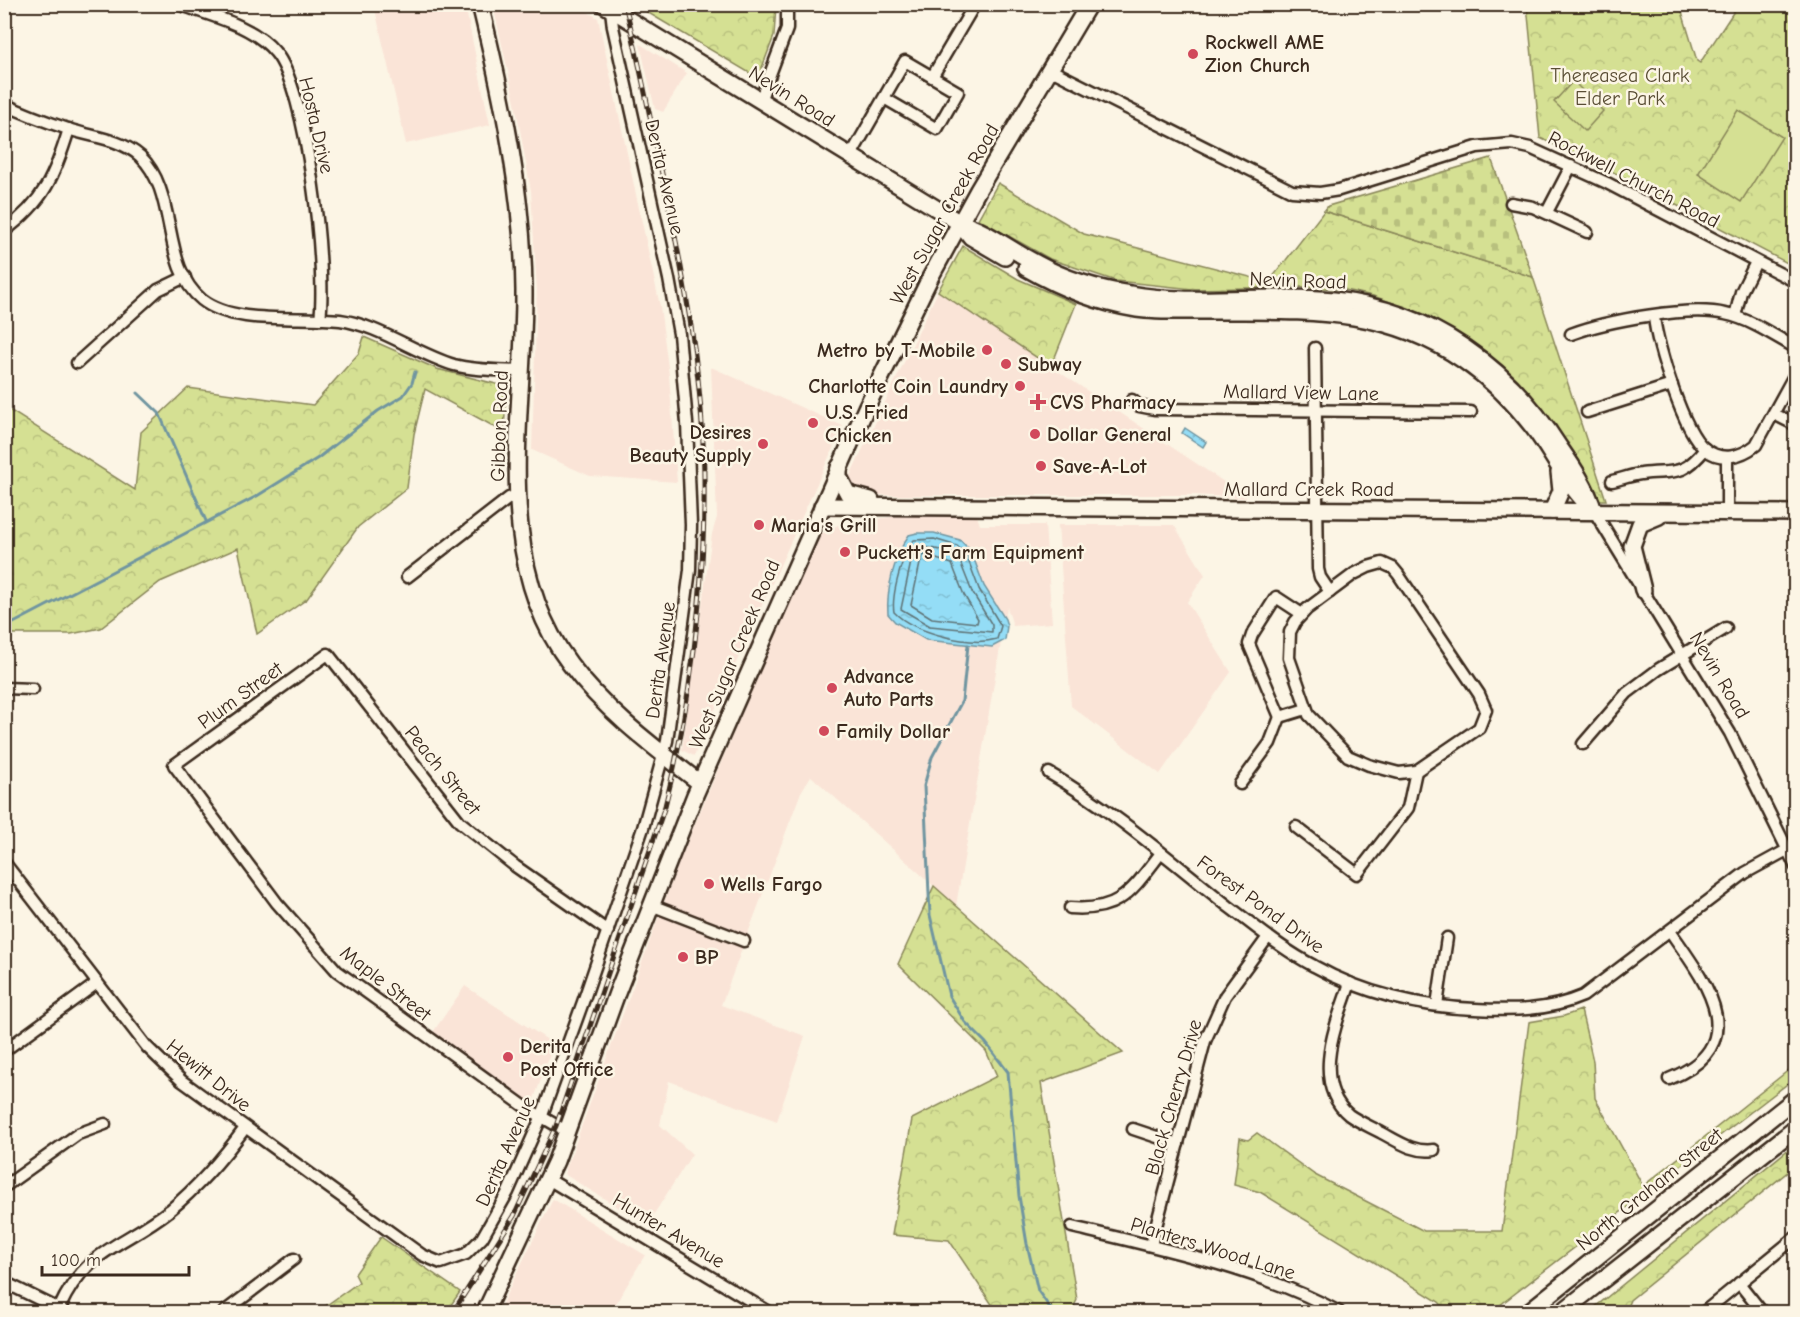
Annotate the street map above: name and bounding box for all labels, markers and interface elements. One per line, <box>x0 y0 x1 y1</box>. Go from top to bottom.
place label: Rockwell AME Zion Church <box>1205 31 1324 77</box>
marker: Rockwell AME Zion Church <box>1186 47 1200 61</box>
street label: Nevin Road <box>745 61 839 132</box>
park label: Thereasea Clark Elder Park <box>1551 64 1690 110</box>
street label: Hosta Drive <box>294 75 339 176</box>
street label: Derita Avenue <box>640 117 689 237</box>
street label: West Sugar Creek Road <box>885 120 1004 309</box>
street label: Rockwell Church Road <box>1544 126 1723 233</box>
street label: Nevin Road <box>1249 267 1347 294</box>
place label: Metro by T-Mobile <box>817 339 975 362</box>
marker: Metro by T-Mobile <box>980 343 994 357</box>
place label: Subway <box>1018 353 1082 376</box>
marker: Subway <box>999 357 1013 371</box>
street label: Gibbon Road <box>486 370 513 482</box>
place label: Charlotte Coin Laundry <box>808 375 1009 398</box>
marker: Charlotte Coin Laundry <box>1013 379 1027 393</box>
street label: Mallard View Lane <box>1223 380 1379 405</box>
place label: CVS Pharmacy <box>1050 391 1176 414</box>
marker: CVS Pharmacy <box>1031 395 1045 409</box>
place label: U.S. Fried Chicken <box>825 401 908 447</box>
marker: U.S. Fried Chicken <box>806 416 820 430</box>
place label: Desires Beauty Supply <box>630 421 752 467</box>
place label: Dollar General <box>1047 423 1172 446</box>
marker: Dollar General <box>1028 427 1042 441</box>
marker: Desires Beauty Supply <box>756 437 770 451</box>
place label: Save-A-Lot <box>1053 455 1147 478</box>
marker: Save-A-Lot <box>1034 459 1048 473</box>
street label: Mallard Creek Road <box>1224 478 1394 501</box>
place label: Maria's Grill <box>771 514 877 537</box>
marker: Maria's Grill <box>752 518 766 532</box>
place label: Puckett's Farm Equipment <box>857 541 1084 564</box>
marker: Puckett's Farm Equipment <box>838 545 852 559</box>
street label: West Sugar Creek Road <box>684 556 785 752</box>
street label: Derita Avenue <box>641 600 680 720</box>
street label: Nevin Road <box>1685 628 1754 723</box>
street label: Plum Street <box>193 656 288 734</box>
place label: Advance Auto Parts <box>844 665 933 711</box>
marker: Advance Auto Parts <box>825 681 839 695</box>
place label: Family Dollar <box>836 720 950 743</box>
street label: Peach Street <box>400 721 486 820</box>
marker: Family Dollar <box>817 724 831 738</box>
street label: Forest Pond Drive <box>1193 851 1329 958</box>
place label: Wells Fargo <box>721 873 822 896</box>
marker: Wells Fargo <box>702 877 716 891</box>
street label: Maple Street <box>336 941 437 1027</box>
place label: BP <box>695 946 718 969</box>
marker: BP <box>676 950 690 964</box>
street label: Black Cherry Drive <box>1140 1017 1207 1178</box>
street label: Hewitt Drive <box>162 1034 256 1116</box>
place label: Derita Post Office <box>520 1035 613 1081</box>
marker: Derita Post Office <box>501 1050 515 1064</box>
street label: Derita Avenue <box>471 1093 540 1210</box>
street label: North Graham Street <box>1572 1123 1728 1255</box>
street label: Hunter Avenue <box>609 1188 729 1273</box>
street label: Planters Wood Lane <box>1128 1212 1298 1284</box>
scale bar <box>42 1239 189 1277</box>
text: 100 m <box>51 1250 101 1271</box>

